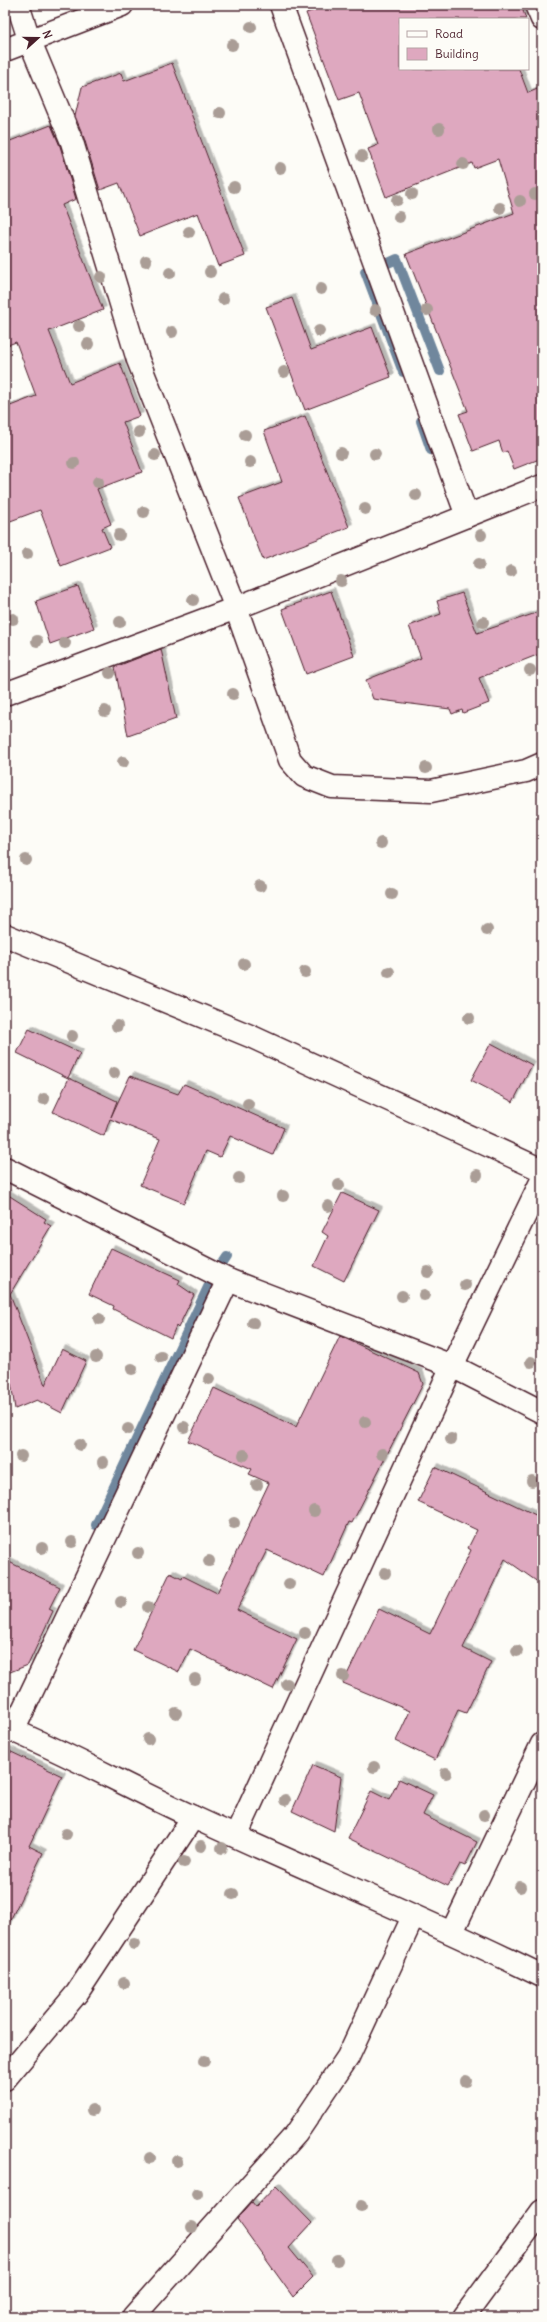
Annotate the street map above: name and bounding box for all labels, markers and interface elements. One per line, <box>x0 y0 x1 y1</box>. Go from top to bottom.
north arrow <box>18 18 58 58</box>
legend <box>399 18 529 70</box>
text: Road <box>435 26 463 41</box>
text: N <box>39 28 55 40</box>
text: Building <box>435 46 479 61</box>

